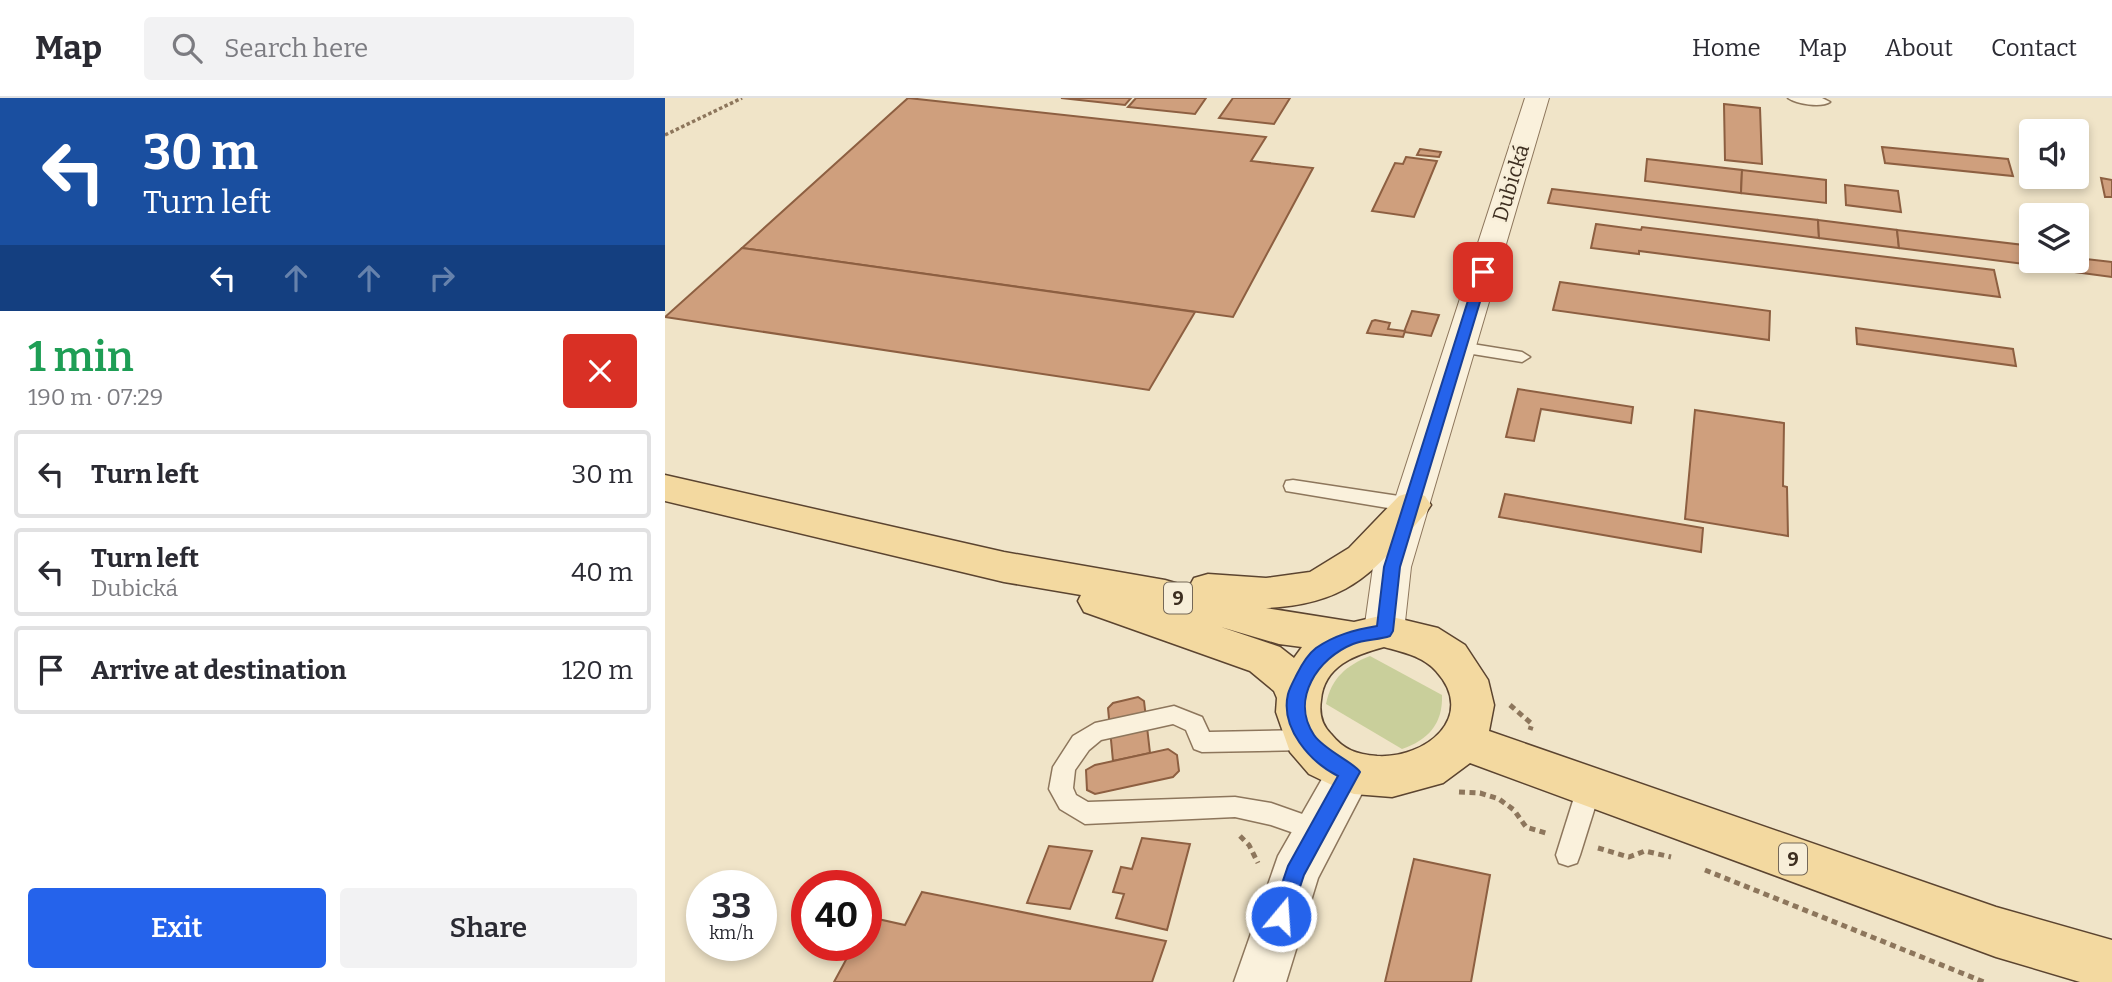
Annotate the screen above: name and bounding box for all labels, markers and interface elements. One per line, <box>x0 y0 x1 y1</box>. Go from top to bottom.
search box <box>144 17 634 80</box>
text: Map <box>35 28 102 68</box>
icon: search <box>168 29 206 67</box>
text: Search here <box>224 33 368 64</box>
text: Home <box>1692 34 1761 62</box>
text: Map <box>1799 34 1847 62</box>
text: About <box>1885 34 1953 62</box>
text: Contact <box>1991 34 2077 62</box>
map controls <box>2019 119 2089 273</box>
button: sound <box>2019 119 2089 189</box>
text: 30 m <box>143 123 258 182</box>
icon: left <box>28 126 119 217</box>
street label: Dubická <box>1487 141 1535 225</box>
text: Turn left <box>143 183 271 221</box>
button: layers <box>2019 203 2089 273</box>
pin <box>1453 242 1513 302</box>
icon: arrive <box>1464 253 1502 291</box>
icon: left <box>204 259 242 297</box>
icon: ahead <box>277 259 315 297</box>
icon: ahead <box>350 259 388 297</box>
icon: right <box>423 259 461 297</box>
text: 1 min <box>28 332 134 382</box>
button: close <box>563 334 637 408</box>
text: 190 m · 07:29 <box>28 383 163 411</box>
icon: left <box>32 455 70 493</box>
text: Turn left <box>91 459 199 490</box>
text: 30 m <box>572 459 633 490</box>
text: Turn left <box>91 543 199 574</box>
icon: left <box>32 553 70 591</box>
text: 40 m <box>571 557 633 588</box>
text: Dubická <box>91 574 178 602</box>
road number: 9 <box>1164 583 1192 614</box>
icon: arrive <box>32 651 70 689</box>
text: Arrive at destination <box>91 655 346 686</box>
text: 120 m <box>562 655 633 686</box>
road number: 9 <box>1779 844 1807 874</box>
speed limit sign: 40 <box>791 870 882 961</box>
position arrow <box>1244 879 1318 953</box>
text: 33 <box>712 885 751 927</box>
button: Exit <box>28 888 326 968</box>
button: Share <box>340 888 637 968</box>
text: km/h <box>709 922 754 944</box>

